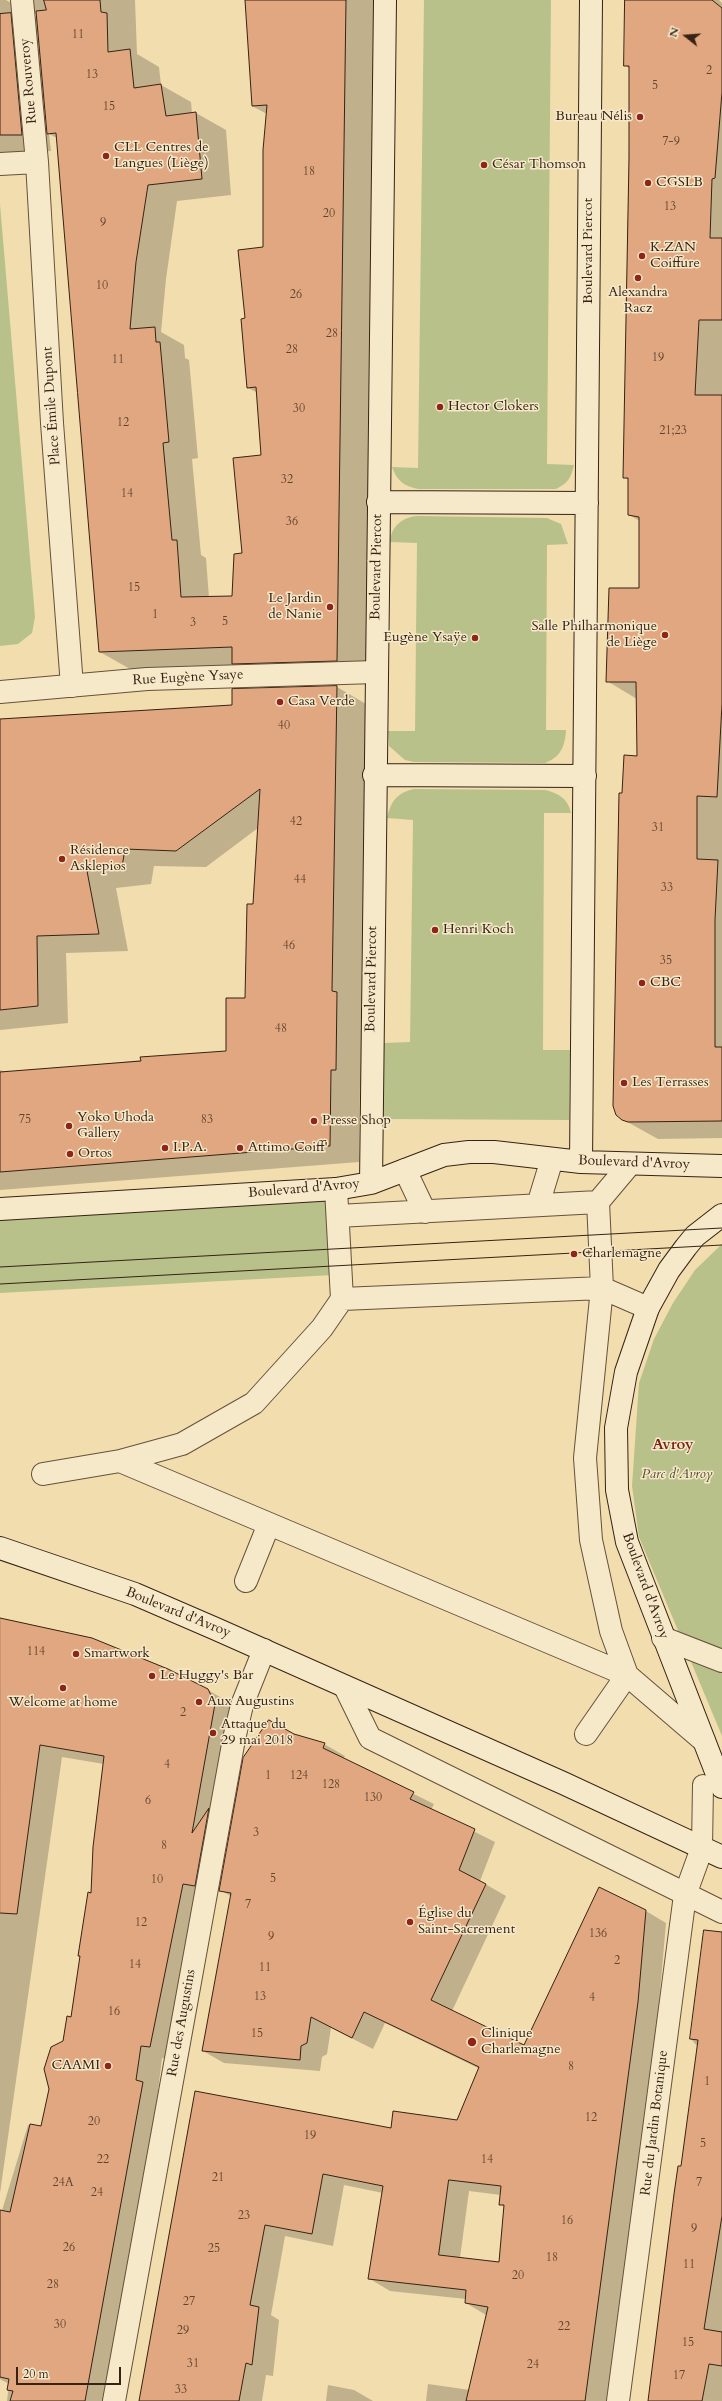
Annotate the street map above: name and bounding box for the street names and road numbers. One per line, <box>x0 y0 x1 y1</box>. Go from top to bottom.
street label: Rue Rouveroy <box>17 37 41 125</box>
street label: Boulevard Piercot <box>581 198 597 304</box>
street label: Place Émile Dupont <box>39 346 65 466</box>
street label: Boulevard Piercot <box>368 514 386 620</box>
street label: Rue Eugène Ysaye <box>132 667 244 689</box>
street label: Boulevard Piercot <box>363 926 381 1032</box>
street label: Boulevard d'Avroy <box>578 1153 690 1173</box>
street label: Boulevard d'Avroy <box>248 1176 360 1202</box>
street label: Boulevard d'Avroy <box>618 1531 672 1641</box>
street label: Boulevard d'Avroy <box>123 1584 233 1642</box>
street label: Rue des Augustins <box>164 1968 200 2078</box>
street label: Rue du Jardin Botanique <box>638 2049 672 2197</box>

